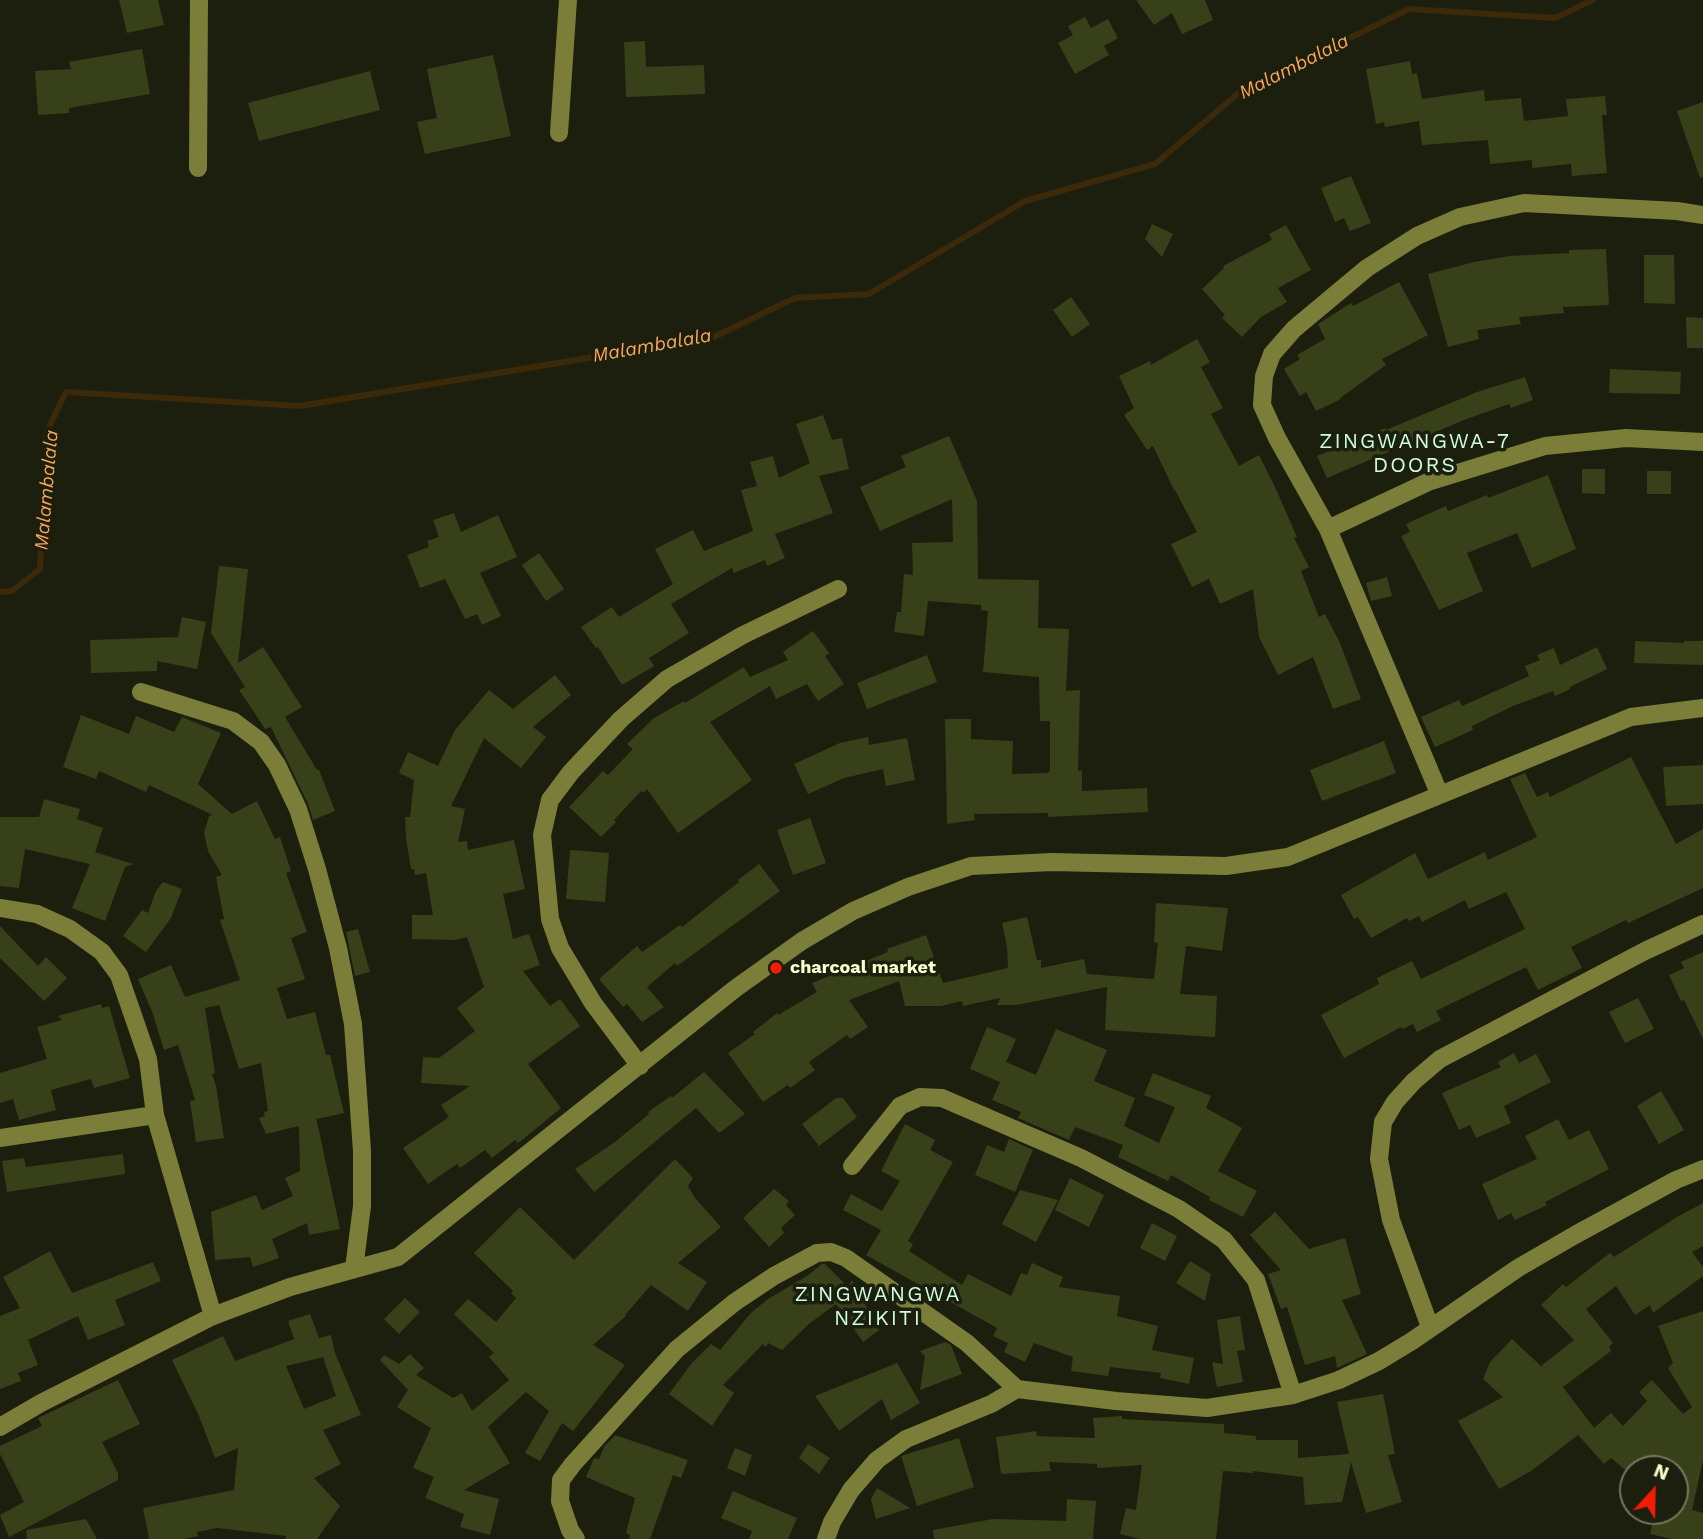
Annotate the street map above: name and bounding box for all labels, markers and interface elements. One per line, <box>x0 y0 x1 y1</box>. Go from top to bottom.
water label: Malambalala <box>1235 30 1353 104</box>
water label: Malambalala <box>591 324 713 368</box>
water label: Malambalala <box>30 429 64 551</box>
district label: ZINGWANGWA-7 DOORS <box>1321 429 1509 479</box>
place label: charcoal market <box>790 957 936 979</box>
marker: charcoal market <box>768 960 784 976</box>
district label: ZINGWANGWA NZIKITI <box>796 1282 960 1332</box>
north arrow <box>1619 1455 1689 1525</box>
text: N <box>1650 1459 1672 1485</box>

